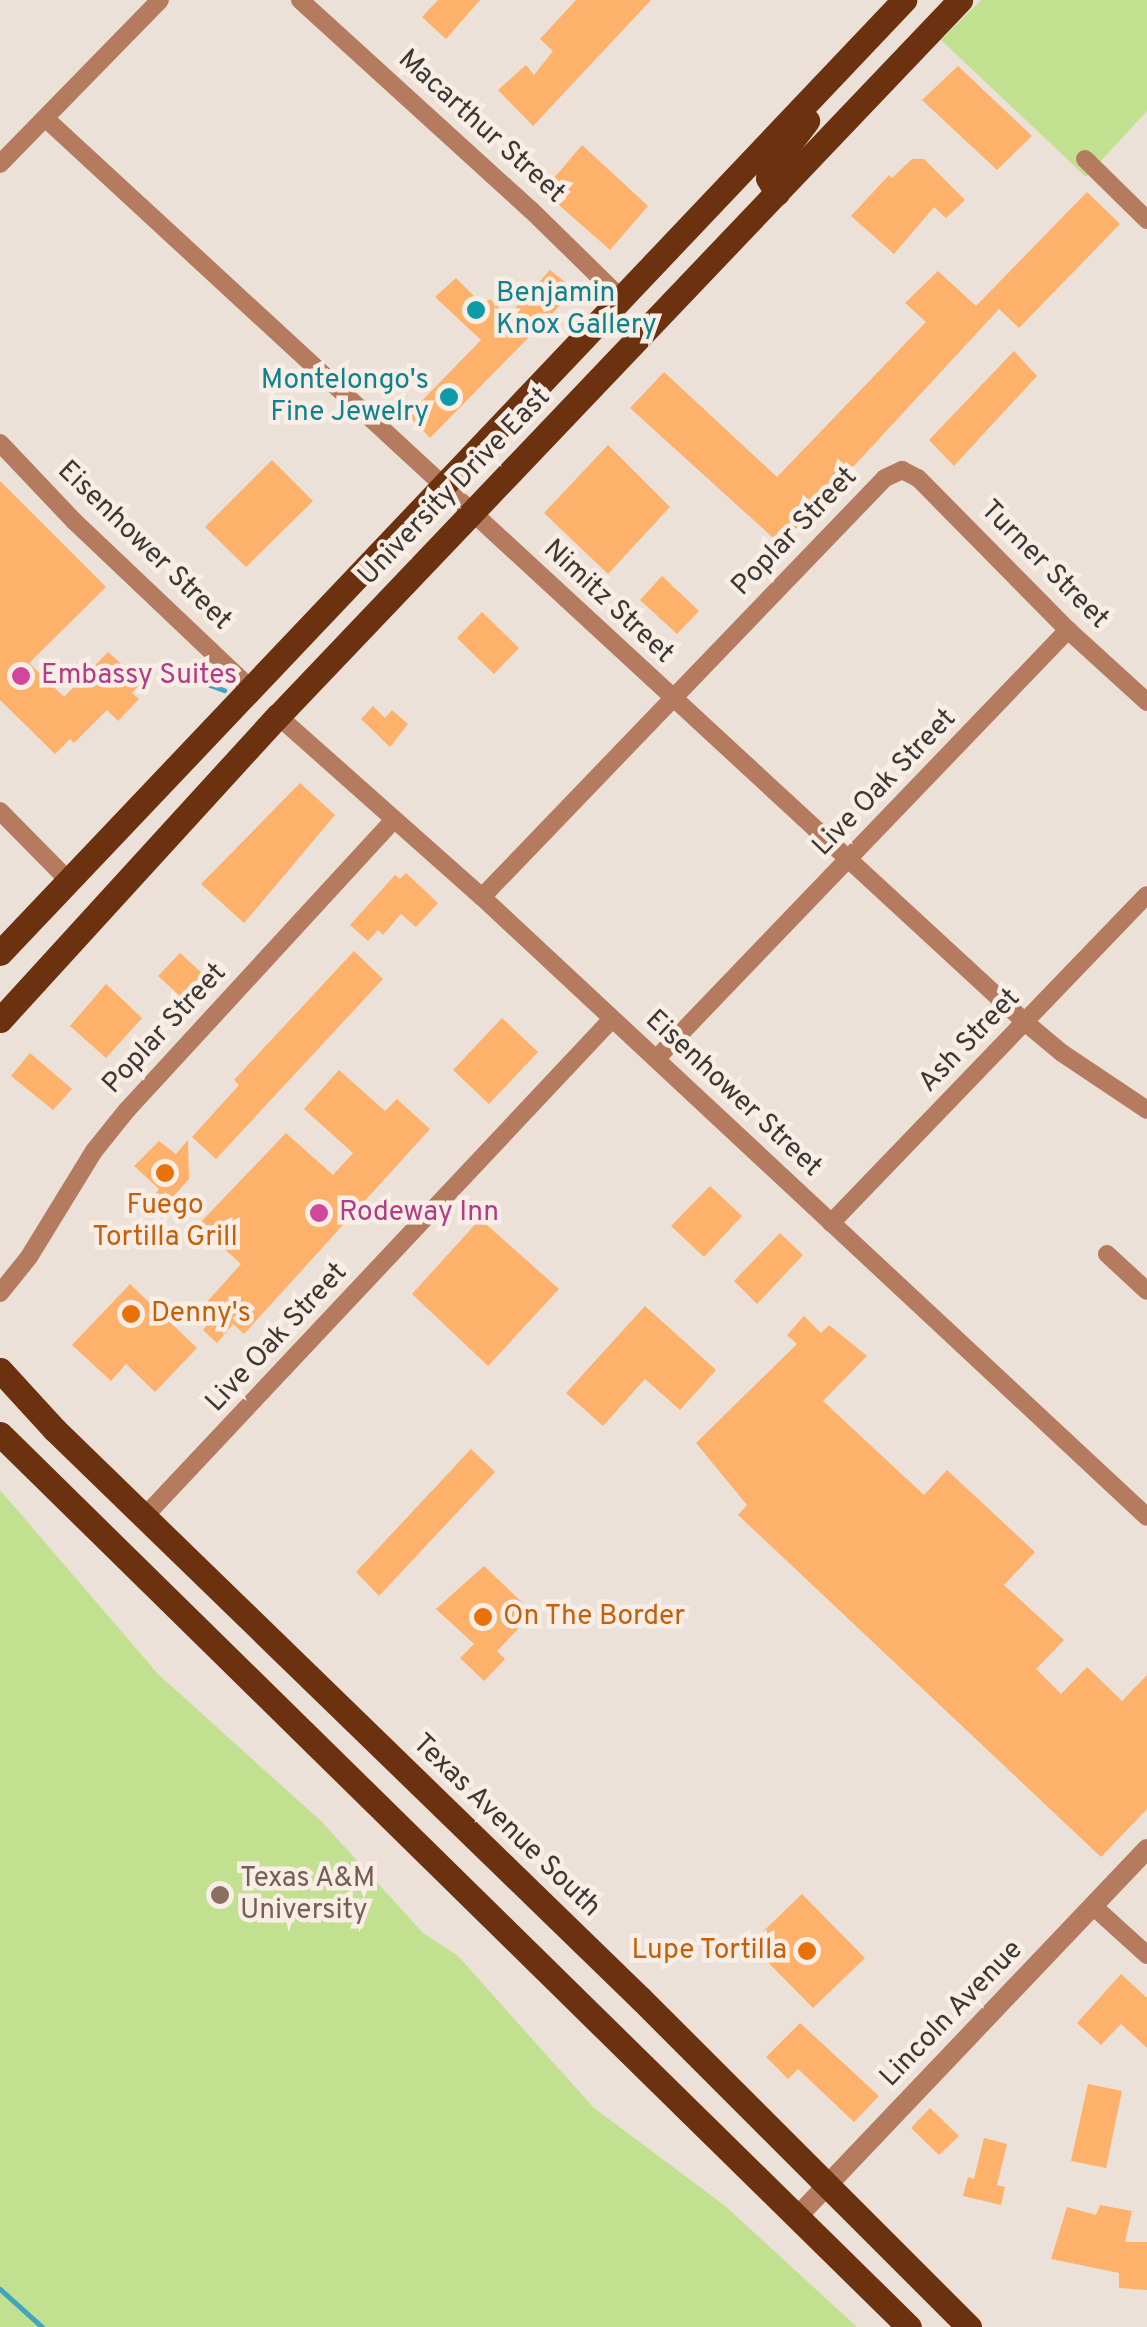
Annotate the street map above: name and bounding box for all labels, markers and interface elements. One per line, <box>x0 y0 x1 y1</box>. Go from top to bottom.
street label: Macarthur Street <box>391 43 571 211</box>
place label: Benjamin Knox Gallery <box>496 277 657 343</box>
marker: Benjamin Knox Gallery <box>465 299 487 321</box>
place label: Montelongo's Fine Jewelry <box>261 364 429 430</box>
street label: University Drive East <box>352 381 558 593</box>
marker: Montelongo's Fine Jewelry <box>438 386 460 408</box>
street label: Eisenhower Street <box>50 454 238 638</box>
street label: Poplar Street <box>725 461 865 603</box>
street label: Turner Street <box>973 494 1115 636</box>
street label: Nimitz Street <box>536 533 680 671</box>
place label: Embassy Suites <box>41 659 237 693</box>
marker: Embassy Suites <box>10 665 32 687</box>
street label: Live Oak Street <box>806 702 964 864</box>
street label: Poplar Street <box>96 957 234 1101</box>
street label: Ash Street <box>912 982 1028 1100</box>
street label: Eisenhower Street <box>638 1004 828 1184</box>
marker: Fuego Tortilla Grill <box>154 1162 176 1184</box>
place label: Fuego Tortilla Grill <box>92 1189 238 1255</box>
place label: Rodeway Inn <box>339 1196 499 1230</box>
marker: Rodeway Inn <box>308 1202 330 1224</box>
street label: Live Oak Street <box>199 1256 355 1420</box>
place label: Denny's <box>151 1297 251 1331</box>
marker: Denny's <box>120 1303 142 1325</box>
place label: On The Border <box>503 1600 686 1634</box>
marker: On The Border <box>472 1606 494 1628</box>
street label: Texas Avenue South <box>404 1727 608 1925</box>
place label: Texas A&M University <box>240 1862 376 1928</box>
marker: Texas A&M University <box>209 1884 231 1906</box>
street label: Lincoln Avenue <box>873 1933 1031 2095</box>
place label: Lupe Tortilla <box>630 1934 787 1968</box>
marker: Lupe Tortilla <box>796 1940 818 1962</box>

